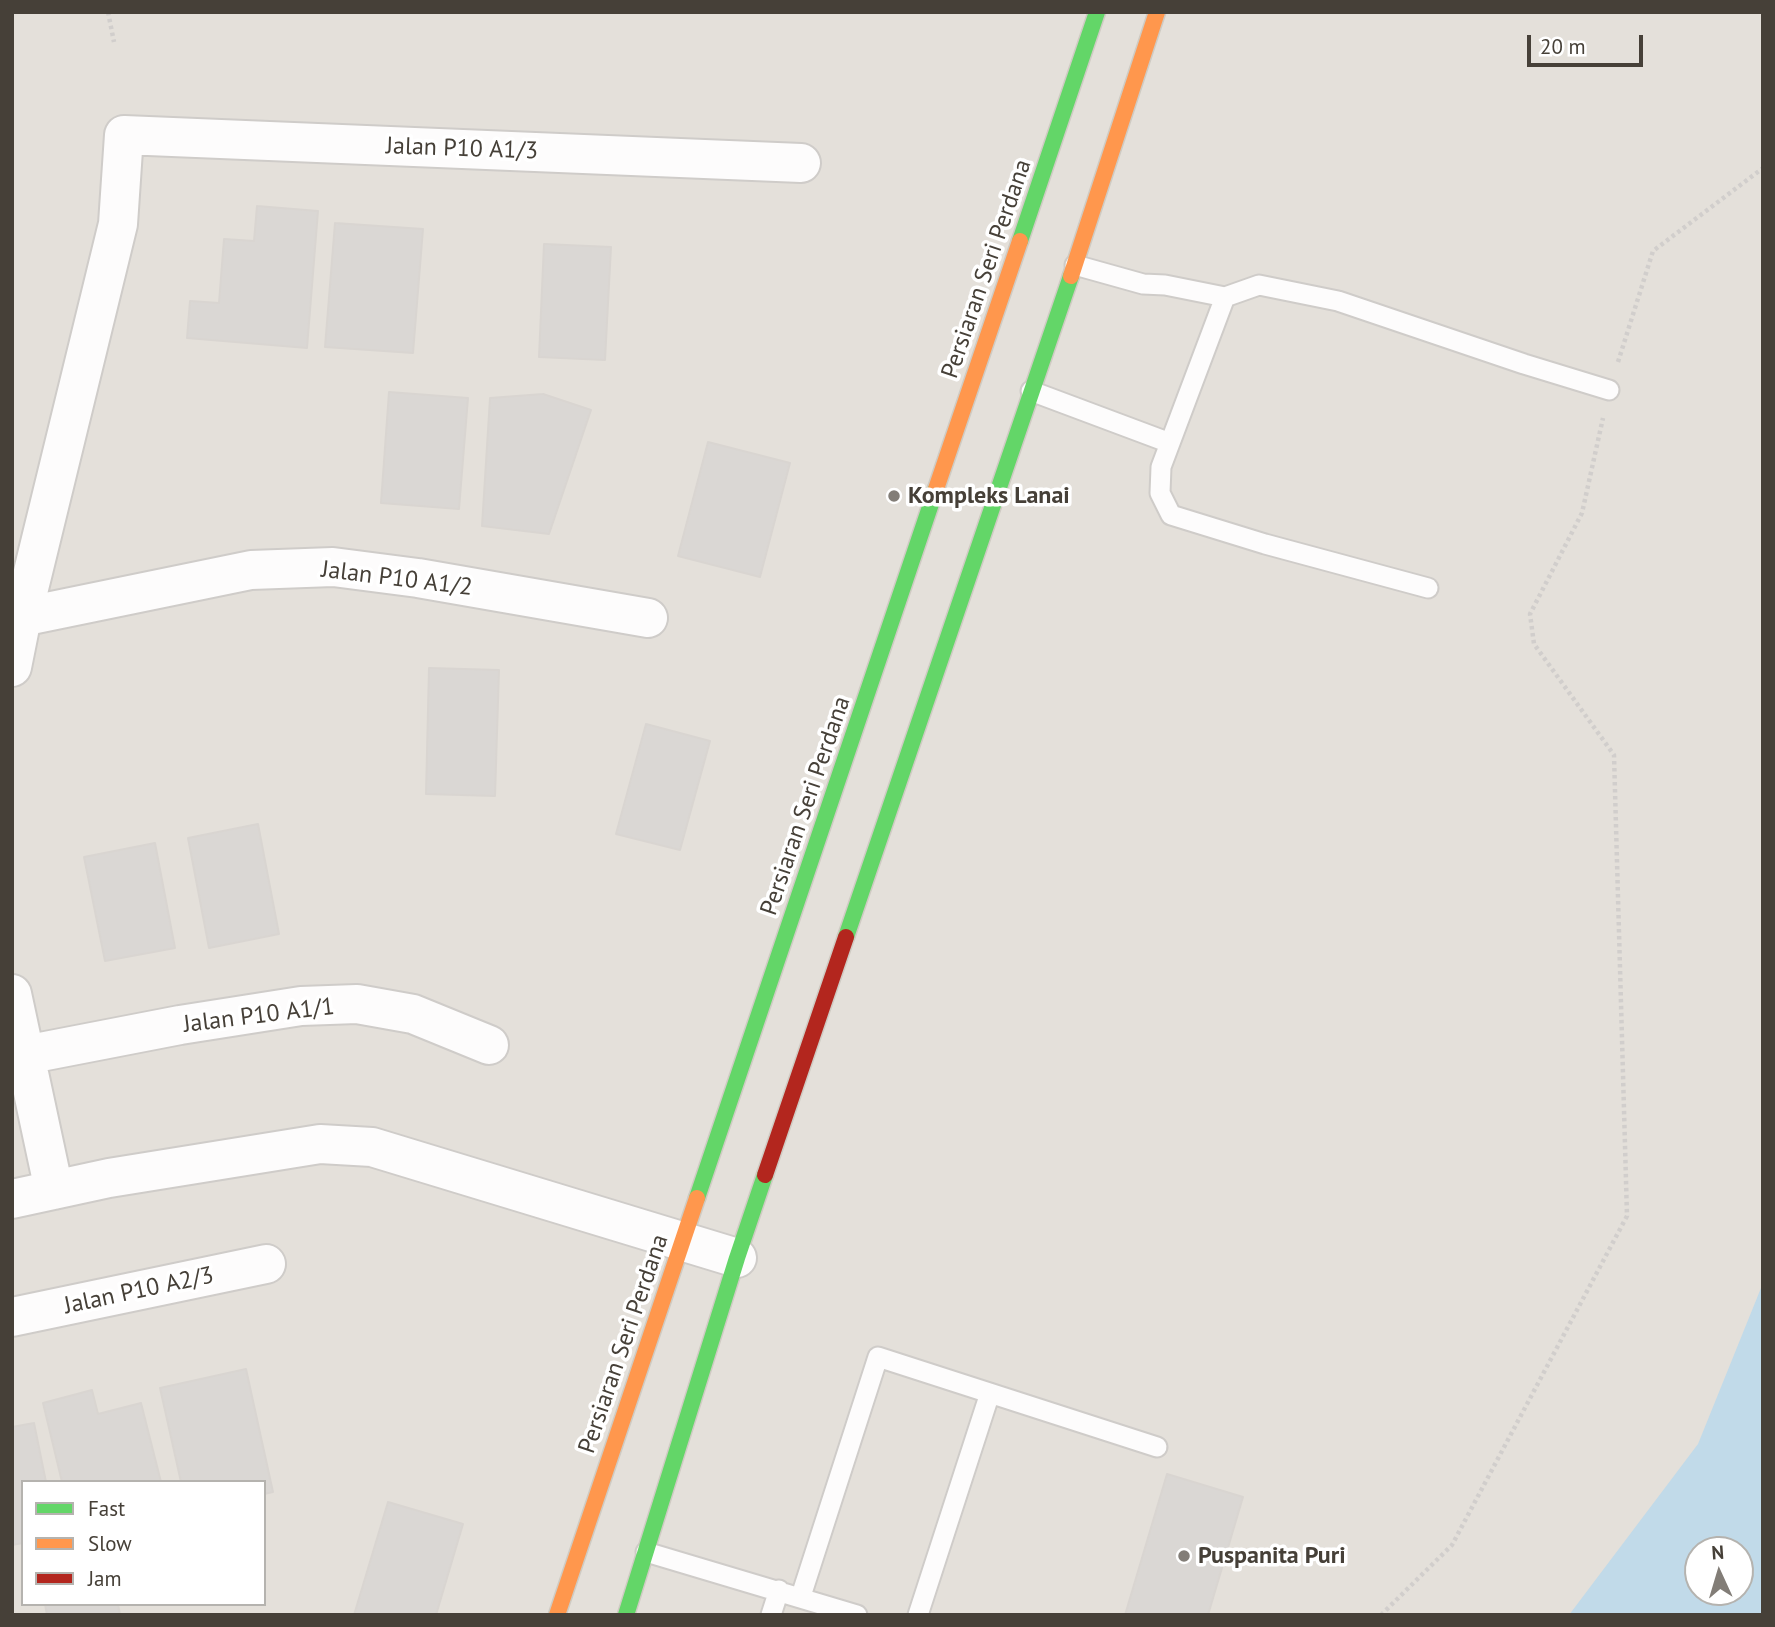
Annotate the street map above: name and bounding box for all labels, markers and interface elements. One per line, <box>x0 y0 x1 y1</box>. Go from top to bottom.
scale bar <box>1530 21 1646 65</box>
text: 20 m <box>1540 33 1586 60</box>
street label: Jalan P10 A1/3 <box>386 132 538 166</box>
street label: Persiaran Seri Perdana <box>936 156 1038 382</box>
place label: Kompleks Lanai <box>908 482 1070 510</box>
marker: Kompleks Lanai <box>886 488 902 504</box>
street label: Jalan P10 A1/2 <box>320 555 474 603</box>
street label: Persiaran Seri Perdana <box>755 693 857 919</box>
street label: Jalan P10 A1/1 <box>182 992 336 1040</box>
street label: Persiaran Seri Perdana <box>573 1231 675 1457</box>
street label: Jalan P10 A2/3 <box>62 1261 216 1321</box>
legend <box>21 1480 266 1606</box>
text: Fast <box>88 1495 125 1522</box>
text: Slow <box>88 1530 132 1557</box>
north arrow <box>1684 1536 1754 1606</box>
text: N <box>1711 1540 1725 1564</box>
place label: Puspanita Puri <box>1198 1542 1346 1570</box>
marker: Puspanita Puri <box>1176 1548 1192 1564</box>
text: Jam <box>88 1565 122 1592</box>

